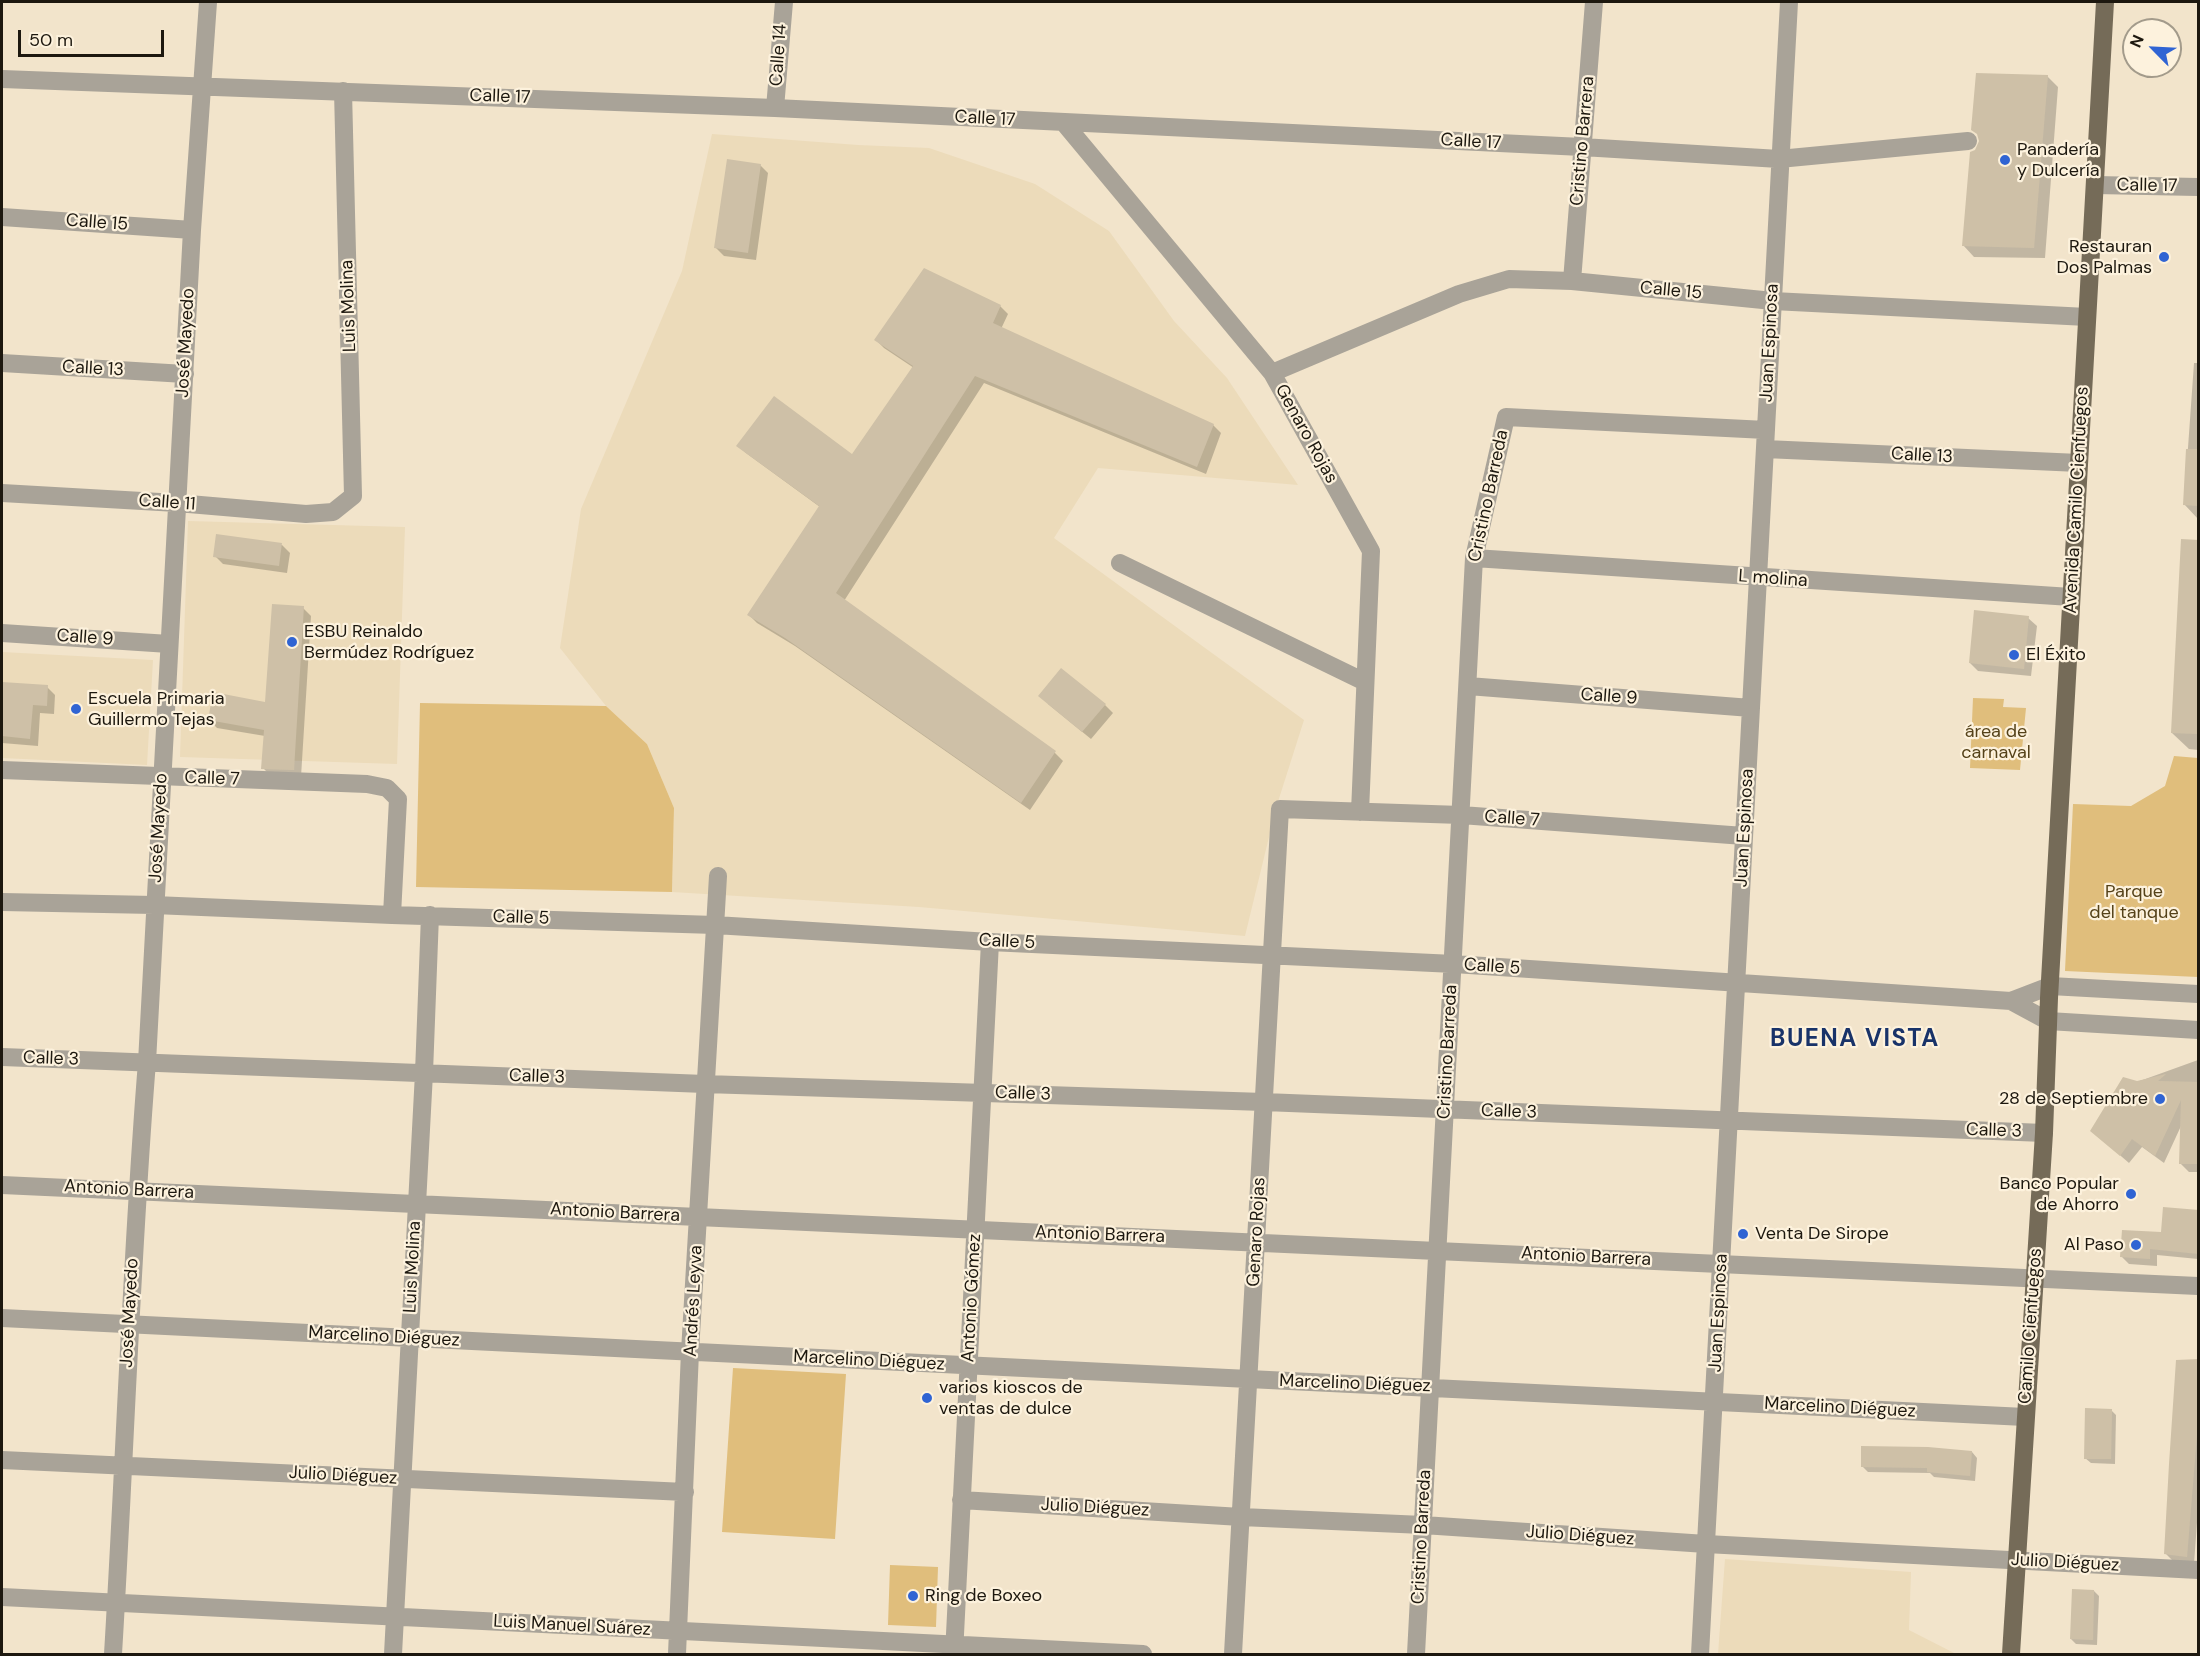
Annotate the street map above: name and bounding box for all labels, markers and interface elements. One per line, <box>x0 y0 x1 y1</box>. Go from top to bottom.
scale bar <box>21 18 166 56</box>
north arrow <box>2122 18 2182 78</box>
street label: Calle 14 <box>766 23 792 87</box>
text: 50 m <box>29 28 73 52</box>
text: N <box>2125 32 2149 51</box>
street label: Cristino Barrera <box>1567 75 1599 207</box>
street label: Calle 17 <box>469 85 531 109</box>
street label: Calle 17 <box>954 107 1016 131</box>
street label: Calle 17 <box>1440 130 1502 154</box>
place label: Panadería y Dulcería <box>2017 139 2099 182</box>
marker: Panadería y Dulcería <box>1998 153 2012 167</box>
street label: Calle 17 <box>2116 175 2178 197</box>
street label: Calle 15 <box>65 210 129 236</box>
place label: Restauran Dos Palmas <box>2056 236 2152 278</box>
marker: Restauran Dos Palmas <box>2157 250 2171 264</box>
street label: Luis Molina <box>337 260 361 352</box>
street label: Calle 15 <box>1639 278 1703 304</box>
street label: Juan Espinosa <box>1756 283 1784 403</box>
street label: José Mayedo <box>172 288 200 398</box>
street label: Calle 13 <box>61 357 125 381</box>
street label: Genaro Rojas <box>1270 381 1342 487</box>
street label: Avenida Camilo Cienfuegos <box>2060 386 2094 614</box>
street label: Cristino Barreda <box>1464 428 1514 564</box>
street label: Calle 13 <box>1890 444 1954 468</box>
street label: Calle 11 <box>138 490 196 516</box>
street label: L molina <box>1738 566 1808 592</box>
place label: ESBU Reinaldo Bermúdez Rodríguez <box>304 621 474 664</box>
street label: Calle 9 <box>56 625 114 651</box>
marker: ESBU Reinaldo Bermúdez Rodríguez <box>285 635 299 649</box>
place label: El Éxito <box>2026 644 2086 666</box>
marker: El Éxito <box>2007 648 2021 662</box>
street label: Calle 9 <box>1580 684 1638 710</box>
place label: Escuela Primaria Guillermo Tejas <box>88 688 225 730</box>
marker: Escuela Primaria Guillermo Tejas <box>69 702 83 716</box>
park label: área de carnaval <box>1961 721 2031 764</box>
street label: Calle 7 <box>184 767 240 791</box>
street label: Juan Espinosa <box>1731 768 1759 888</box>
street label: José Mayedo <box>145 773 173 883</box>
street label: Calle 7 <box>1484 806 1540 832</box>
park label: Parque del tanque <box>2089 881 2179 924</box>
street label: Calle 5 <box>492 906 550 930</box>
street label: Calle 5 <box>978 930 1036 954</box>
street label: Calle 5 <box>1463 954 1521 980</box>
street label: Cristino Barreda <box>1434 984 1462 1120</box>
district label: BUENA VISTA <box>1770 1026 1940 1054</box>
street label: Calle 3 <box>22 1047 80 1071</box>
street label: Calle 3 <box>508 1065 566 1089</box>
street label: Calle 3 <box>994 1082 1052 1106</box>
place label: 28 de Septiembre <box>1999 1088 2148 1110</box>
marker: 28 de Septiembre <box>2153 1092 2167 1106</box>
street label: Calle 3 <box>1480 1100 1538 1124</box>
street label: Calle 3 <box>1965 1119 2023 1143</box>
place label: Banco Popular de Ahorro <box>2000 1173 2119 1216</box>
street label: Antonio Barrera <box>63 1176 195 1204</box>
street label: Genaro Rojas <box>1243 1177 1271 1287</box>
marker: Banco Popular de Ahorro <box>2124 1187 2138 1201</box>
street label: Antonio Barrera <box>549 1199 681 1227</box>
street label: Luis Molina <box>400 1220 426 1314</box>
street label: Antonio Barrera <box>1035 1222 1165 1248</box>
place label: Venta De Sirope <box>1755 1223 1889 1245</box>
marker: Venta De Sirope <box>1736 1227 1750 1241</box>
street label: Antonio Gómez <box>958 1233 986 1363</box>
place label: Al Paso <box>2064 1234 2124 1256</box>
marker: Al Paso <box>2129 1238 2143 1252</box>
street label: Antonio Barrera <box>1520 1243 1652 1271</box>
street label: Andrés Leyva <box>680 1245 708 1357</box>
street label: Camilo Cienfuegos <box>2015 1247 2047 1405</box>
street label: Juan Espinosa <box>1705 1253 1733 1373</box>
street label: José Mayedo <box>116 1258 144 1368</box>
street label: Marcelino Diéguez <box>308 1322 460 1352</box>
street label: Marcelino Diéguez <box>793 1346 945 1376</box>
street label: Marcelino Diéguez <box>1279 1371 1431 1397</box>
place label: varios kioscos de ventas de dulce <box>939 1377 1083 1420</box>
marker: varios kioscos de ventas de dulce <box>920 1391 934 1405</box>
street label: Marcelino Diéguez <box>1764 1393 1916 1423</box>
street label: Julio Diéguez <box>288 1462 398 1490</box>
street label: Cristino Barreda <box>1408 1469 1436 1605</box>
street label: Julio Diéguez <box>1040 1494 1150 1522</box>
street label: Julio Diéguez <box>1525 1521 1635 1551</box>
street label: Julio Diéguez <box>2010 1549 2120 1577</box>
place label: Ring de Boxeo <box>925 1585 1042 1607</box>
marker: Ring de Boxeo <box>906 1589 920 1603</box>
street label: Luis Manuel Suárez <box>493 1611 651 1641</box>

